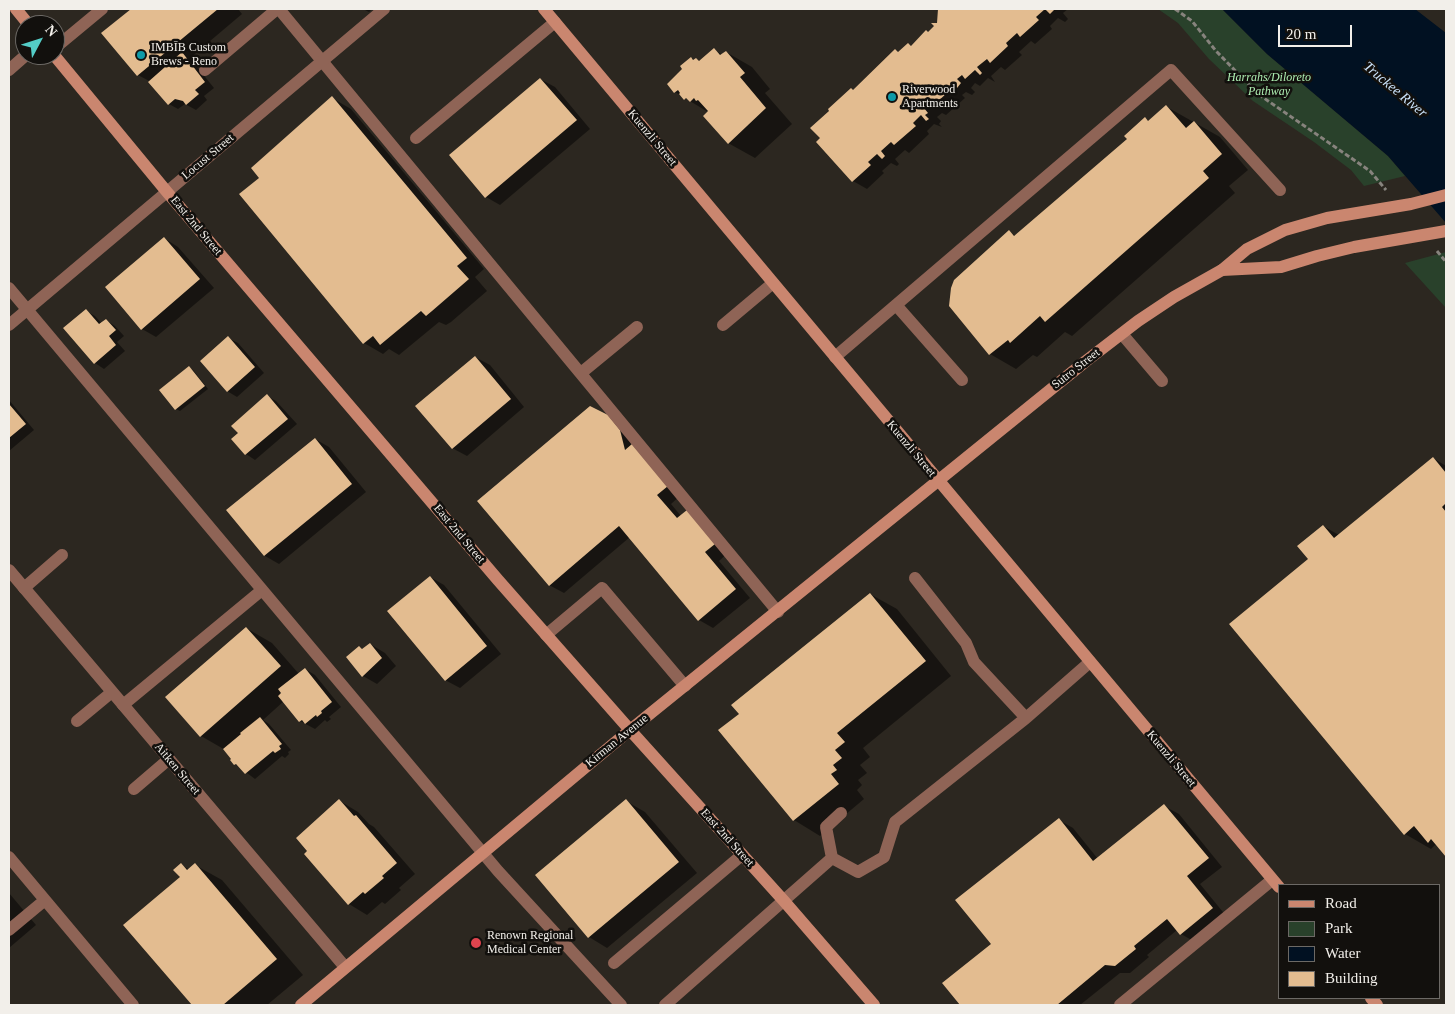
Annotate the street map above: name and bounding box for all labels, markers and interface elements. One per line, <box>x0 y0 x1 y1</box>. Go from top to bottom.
north arrow <box>15 15 65 65</box>
scale bar <box>1280 15 1354 47</box>
text: N <box>42 22 60 39</box>
text: 20 m <box>1286 26 1316 42</box>
place label: IMBĪB Custom Brews - Reno <box>151 41 226 69</box>
marker: IMBĪB Custom Brews - Reno <box>135 49 147 61</box>
water label: Truckee River <box>1360 58 1430 122</box>
park label: Harrahs/Diloreto Pathway <box>1227 71 1311 99</box>
place label: Riverwood Apartments <box>902 83 958 111</box>
marker: Riverwood Apartments <box>886 91 898 103</box>
street label: Kuenzli Street <box>624 107 680 169</box>
street label: Locust Street <box>179 131 237 183</box>
street label: East 2nd Street <box>167 194 225 258</box>
street label: Sutro Street <box>1049 346 1103 392</box>
street label: Kuenzli Street <box>883 418 939 480</box>
street label: East 2nd Street <box>430 502 488 566</box>
street label: Kirman Avenue <box>583 711 651 771</box>
street label: Kuenzli Street <box>1143 728 1199 790</box>
street label: Aitken Street <box>151 740 203 798</box>
street label: East 2nd Street <box>697 806 757 870</box>
legend <box>1278 884 1440 999</box>
text: Road <box>1325 895 1357 911</box>
text: Park <box>1325 920 1353 936</box>
place label: Renown Regional Medical Center <box>487 929 573 957</box>
marker: Renown Regional Medical Center <box>469 936 483 950</box>
text: Water <box>1325 945 1360 961</box>
text: Building <box>1325 970 1378 986</box>

